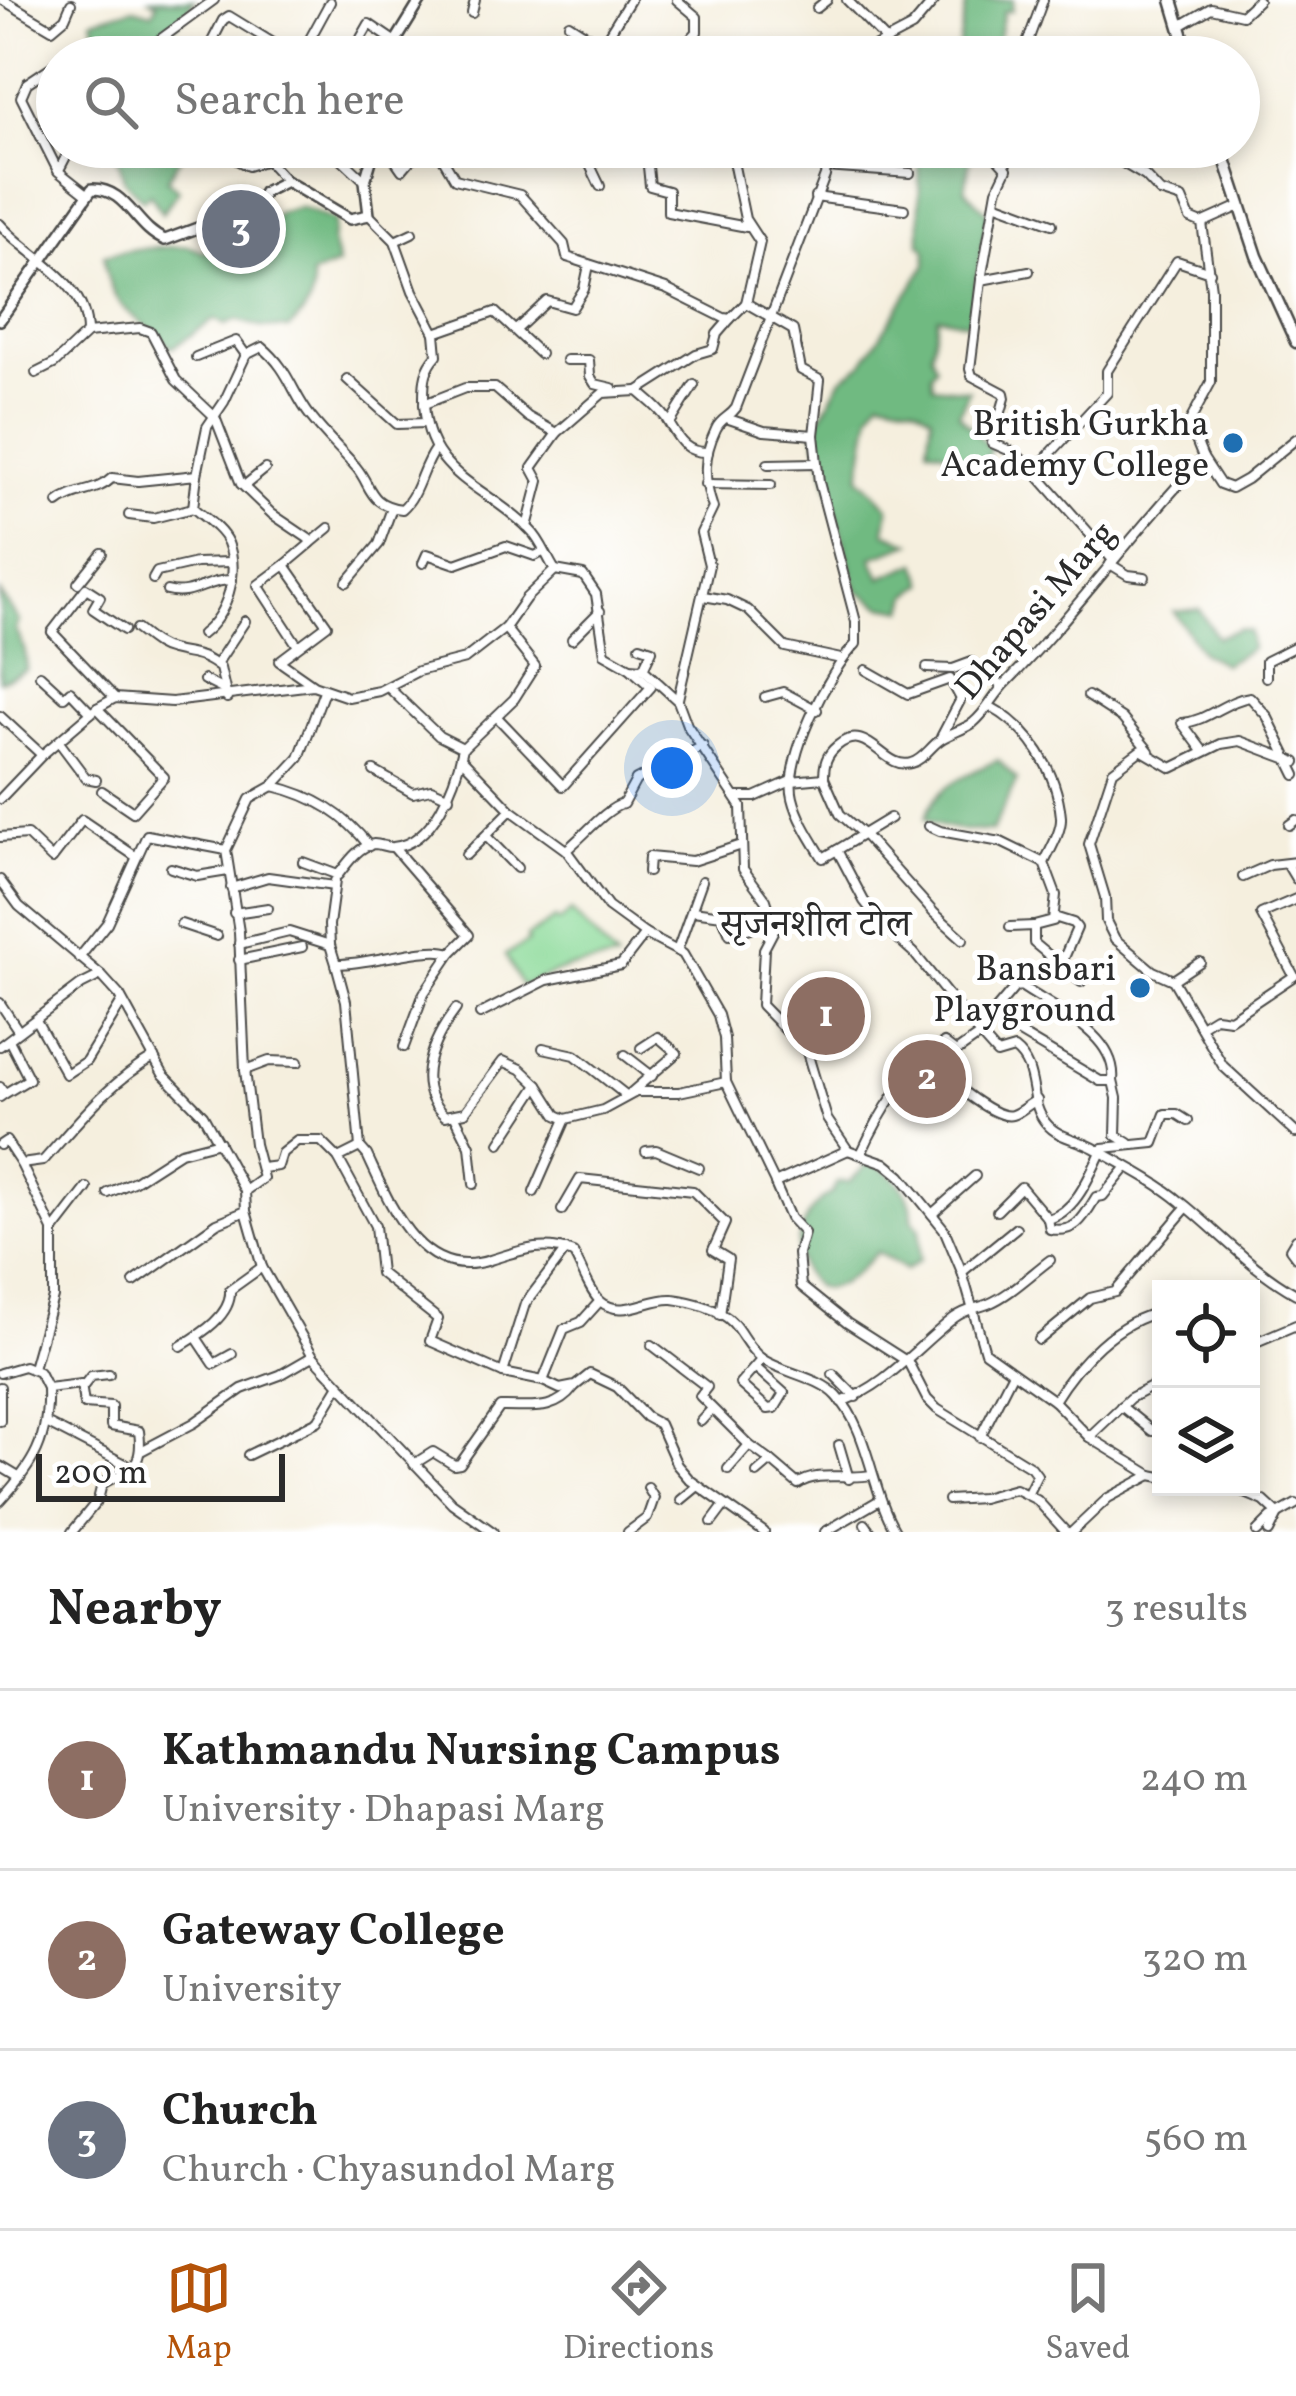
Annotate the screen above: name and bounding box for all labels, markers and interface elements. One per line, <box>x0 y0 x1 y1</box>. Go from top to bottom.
search box <box>36 36 1260 168</box>
icon: search <box>78 69 144 135</box>
text: Search here <box>174 71 405 134</box>
pin: 3 <box>202 184 280 274</box>
place label: British Gurkha Academy College <box>941 401 1209 492</box>
marker: British Gurkha Academy College <box>1220 430 1246 456</box>
street label: Dhapasi Marg <box>945 511 1129 712</box>
your location <box>642 738 702 798</box>
district label: सृजनशील टोल <box>717 899 914 953</box>
place label: Bansbari Playground <box>933 946 1116 1037</box>
pin: 1 <box>787 971 865 1061</box>
marker: Bansbari Playground <box>1127 975 1153 1001</box>
pin: 2 <box>888 1034 966 1124</box>
map controls <box>1152 1280 1260 1496</box>
button: locate <box>1152 1280 1260 1388</box>
button: layers <box>1152 1388 1260 1496</box>
scale bar <box>36 1448 285 1501</box>
text: 200 m <box>54 1452 148 1498</box>
text: Nearby <box>48 1575 222 1646</box>
text: 3 results <box>1105 1583 1248 1637</box>
text: Kathmandu Nursing Campus <box>162 1721 780 1784</box>
text: 1 <box>79 1753 95 1807</box>
text: 240 m <box>1140 1753 1248 1807</box>
text: University · Dhapasi Marg <box>162 1784 605 1838</box>
text: Gateway College <box>162 1901 505 1964</box>
text: 2 <box>77 1933 97 1987</box>
text: 320 m <box>1142 1933 1248 1987</box>
text: University <box>162 1964 342 2018</box>
text: Church <box>162 2081 318 2144</box>
text: 3 <box>77 2113 97 2167</box>
text: 560 m <box>1144 2113 1248 2167</box>
text: Church · Chyasundol Marg <box>162 2144 615 2198</box>
tab: Map <box>166 2255 232 2373</box>
tab: Directions <box>563 2255 714 2373</box>
tab: Saved <box>1045 2255 1130 2373</box>

